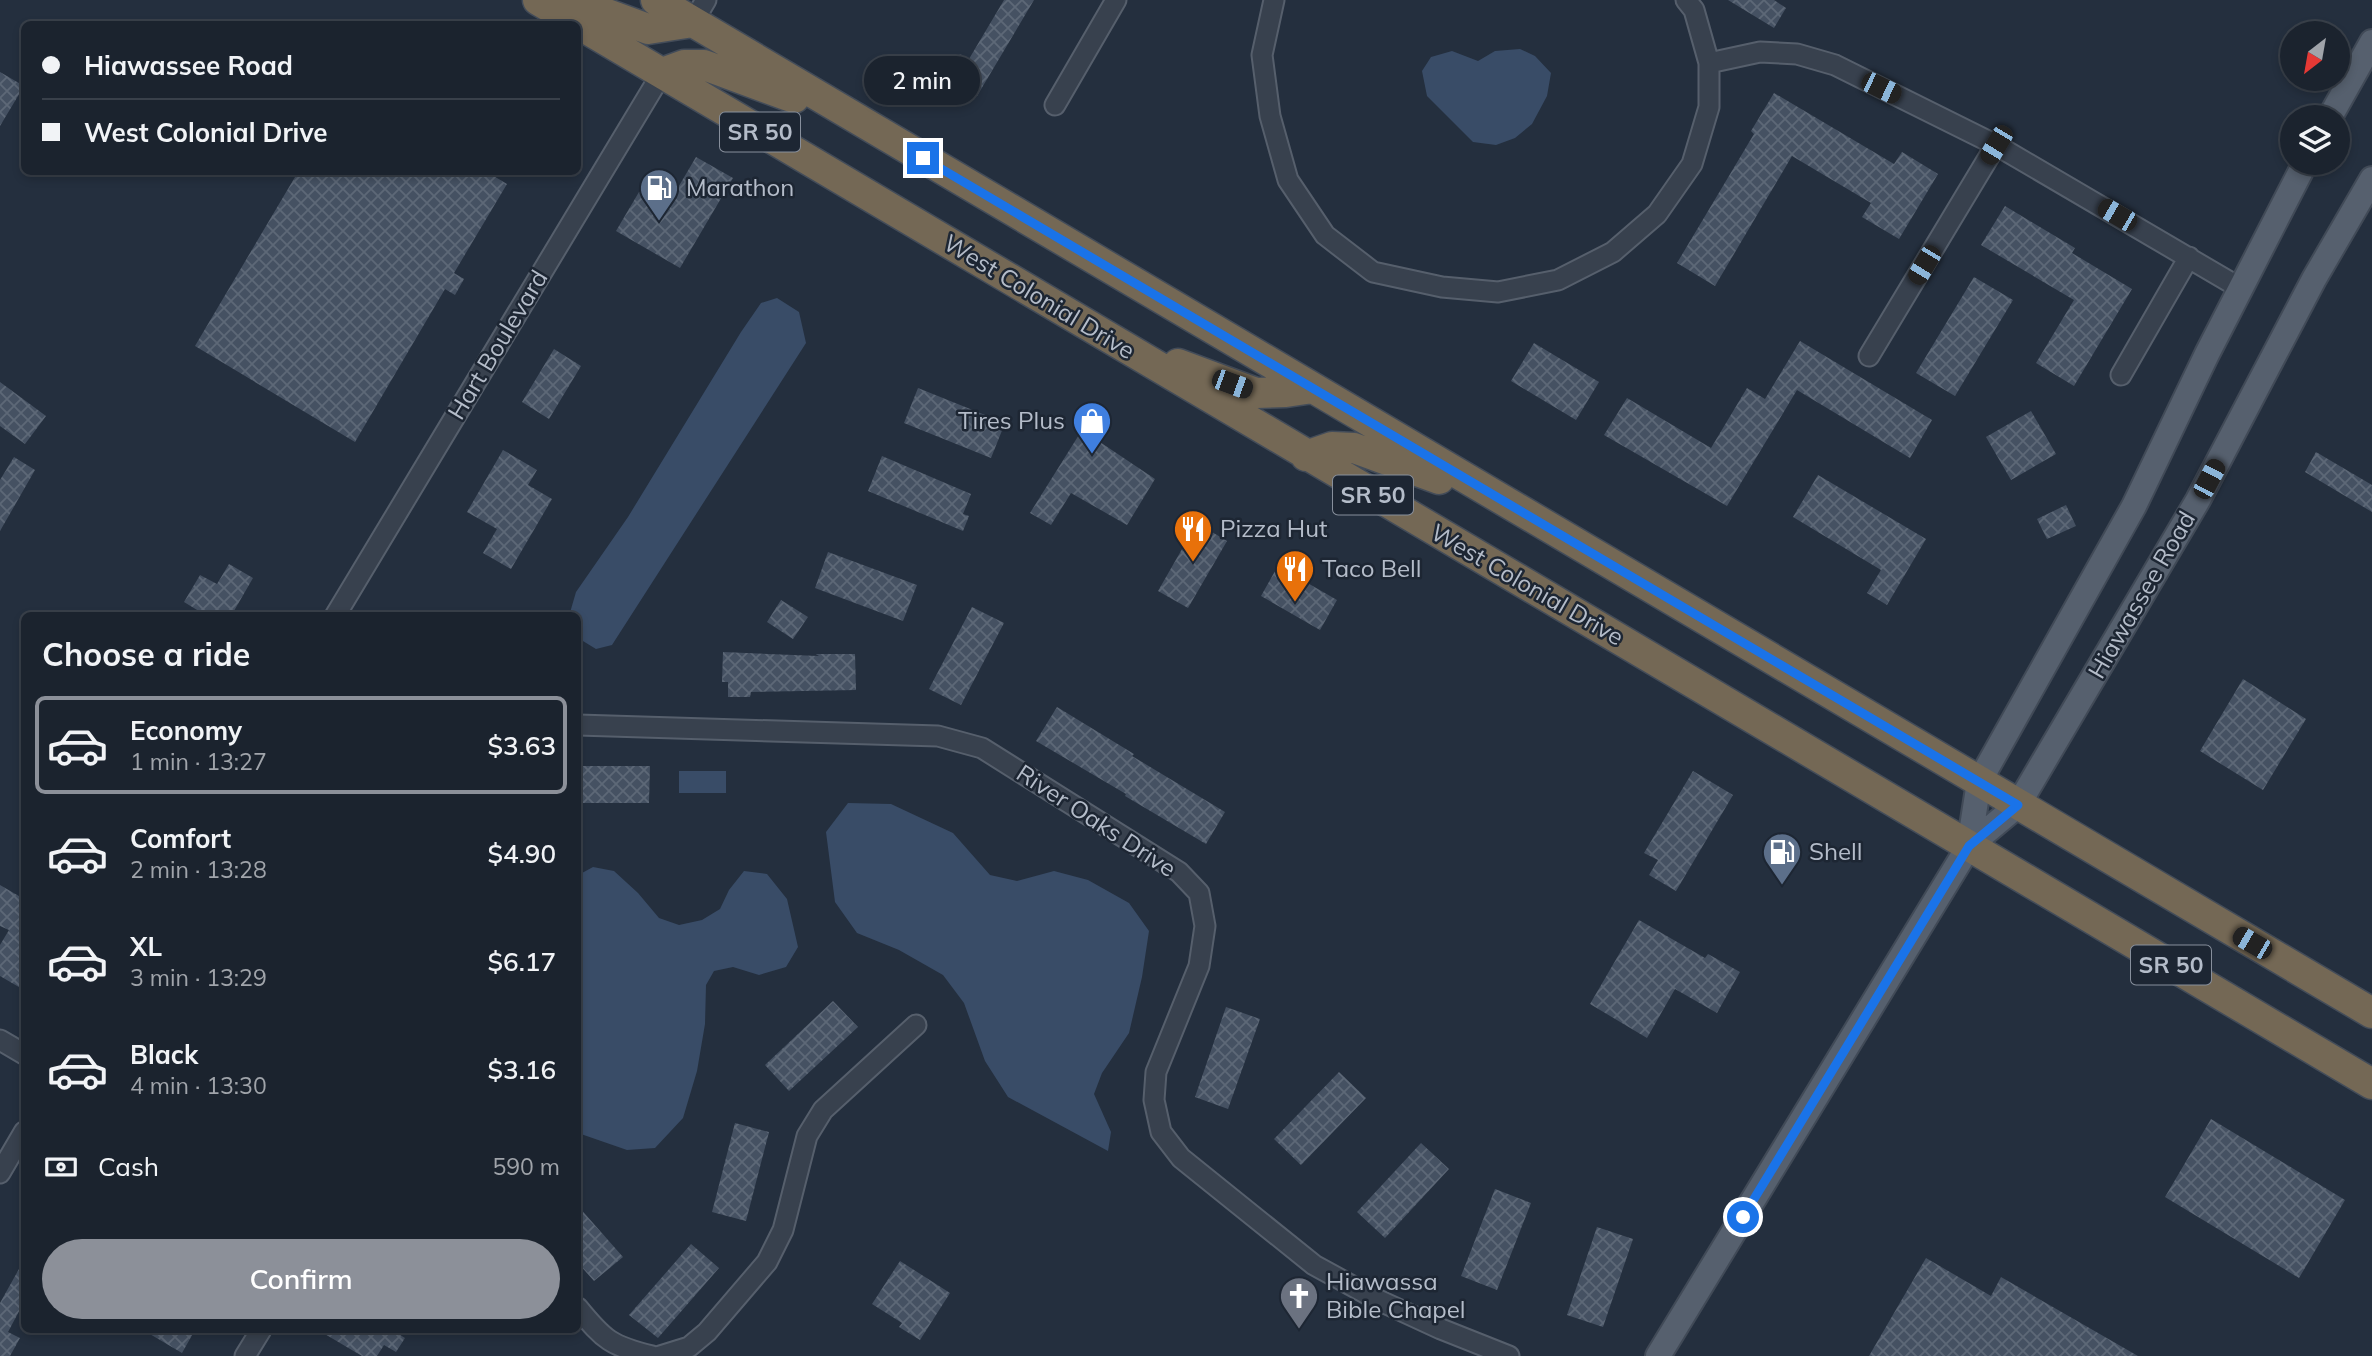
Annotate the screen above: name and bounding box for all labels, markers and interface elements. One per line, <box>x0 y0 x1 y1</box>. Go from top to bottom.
north arrow <box>2280 21 2350 91</box>
map controls <box>2280 21 2350 175</box>
text: Hiawassee Road <box>84 49 293 82</box>
callout: 2 min <box>865 57 981 106</box>
text: 2 min <box>892 66 952 95</box>
car <box>1858 69 1905 107</box>
button: layers <box>2280 105 2350 175</box>
road number: SR 50 <box>720 113 800 152</box>
text: West Colonial Drive <box>84 116 328 149</box>
car <box>1977 122 2016 168</box>
route end <box>907 142 939 174</box>
fuel station icon: Marathon <box>638 167 680 222</box>
place label: Marathon <box>686 172 794 202</box>
car <box>2094 195 2141 235</box>
street label: West Colonial Drive <box>939 227 1141 365</box>
car <box>1905 242 1944 288</box>
street label: Hart Boulevard <box>441 264 554 425</box>
car <box>1209 367 1256 401</box>
shop icon: Tires Plus <box>1071 400 1113 455</box>
place label: Tires Plus <box>958 405 1065 435</box>
car <box>2190 456 2229 502</box>
road number: SR 50 <box>1333 475 1413 514</box>
street label: Hiawassee Road <box>2081 505 2201 684</box>
restaurant icon: Pizza Hut <box>1172 508 1214 563</box>
place label: Pizza Hut <box>1220 513 1327 543</box>
street label: West Colonial Drive <box>1426 517 1629 652</box>
restaurant icon: Taco Bell <box>1274 548 1316 603</box>
place label: Taco Bell <box>1322 553 1421 583</box>
text: Choose a ride <box>42 634 250 674</box>
icon: car <box>46 714 109 777</box>
text: Economy <box>130 714 242 747</box>
text: $3.63 <box>487 729 556 762</box>
text: 1 min · 13:27 <box>130 747 267 776</box>
street label: River Oaks Drive <box>1011 757 1182 883</box>
icon: car <box>46 822 109 885</box>
text: Comfort <box>130 822 231 855</box>
fuel station icon: Shell <box>1761 831 1803 886</box>
place label: Shell <box>1809 836 1863 866</box>
text: $4.90 <box>487 837 556 870</box>
text: 2 min · 13:28 <box>130 855 267 884</box>
car <box>2229 923 2276 963</box>
icon: car <box>46 930 109 993</box>
text: XL <box>130 930 162 963</box>
text: $6.17 <box>487 945 556 978</box>
road number: SR 50 <box>2131 946 2211 984</box>
text: 3 min · 13:29 <box>130 963 267 992</box>
icon: car <box>46 1038 109 1101</box>
text: Black <box>130 1038 198 1071</box>
text: $3.16 <box>487 1053 556 1086</box>
text: 4 min · 13:30 <box>130 1071 267 1100</box>
icon: cash <box>42 1148 80 1186</box>
text: Cash <box>98 1150 159 1183</box>
text: 590 m <box>492 1152 560 1181</box>
route start <box>1727 1201 1759 1233</box>
button: Confirm <box>42 1239 560 1319</box>
place label: Hiawassa Bible Chapel <box>1326 1266 1466 1324</box>
church icon: Hiawassa Bible Chapel <box>1278 1275 1320 1330</box>

